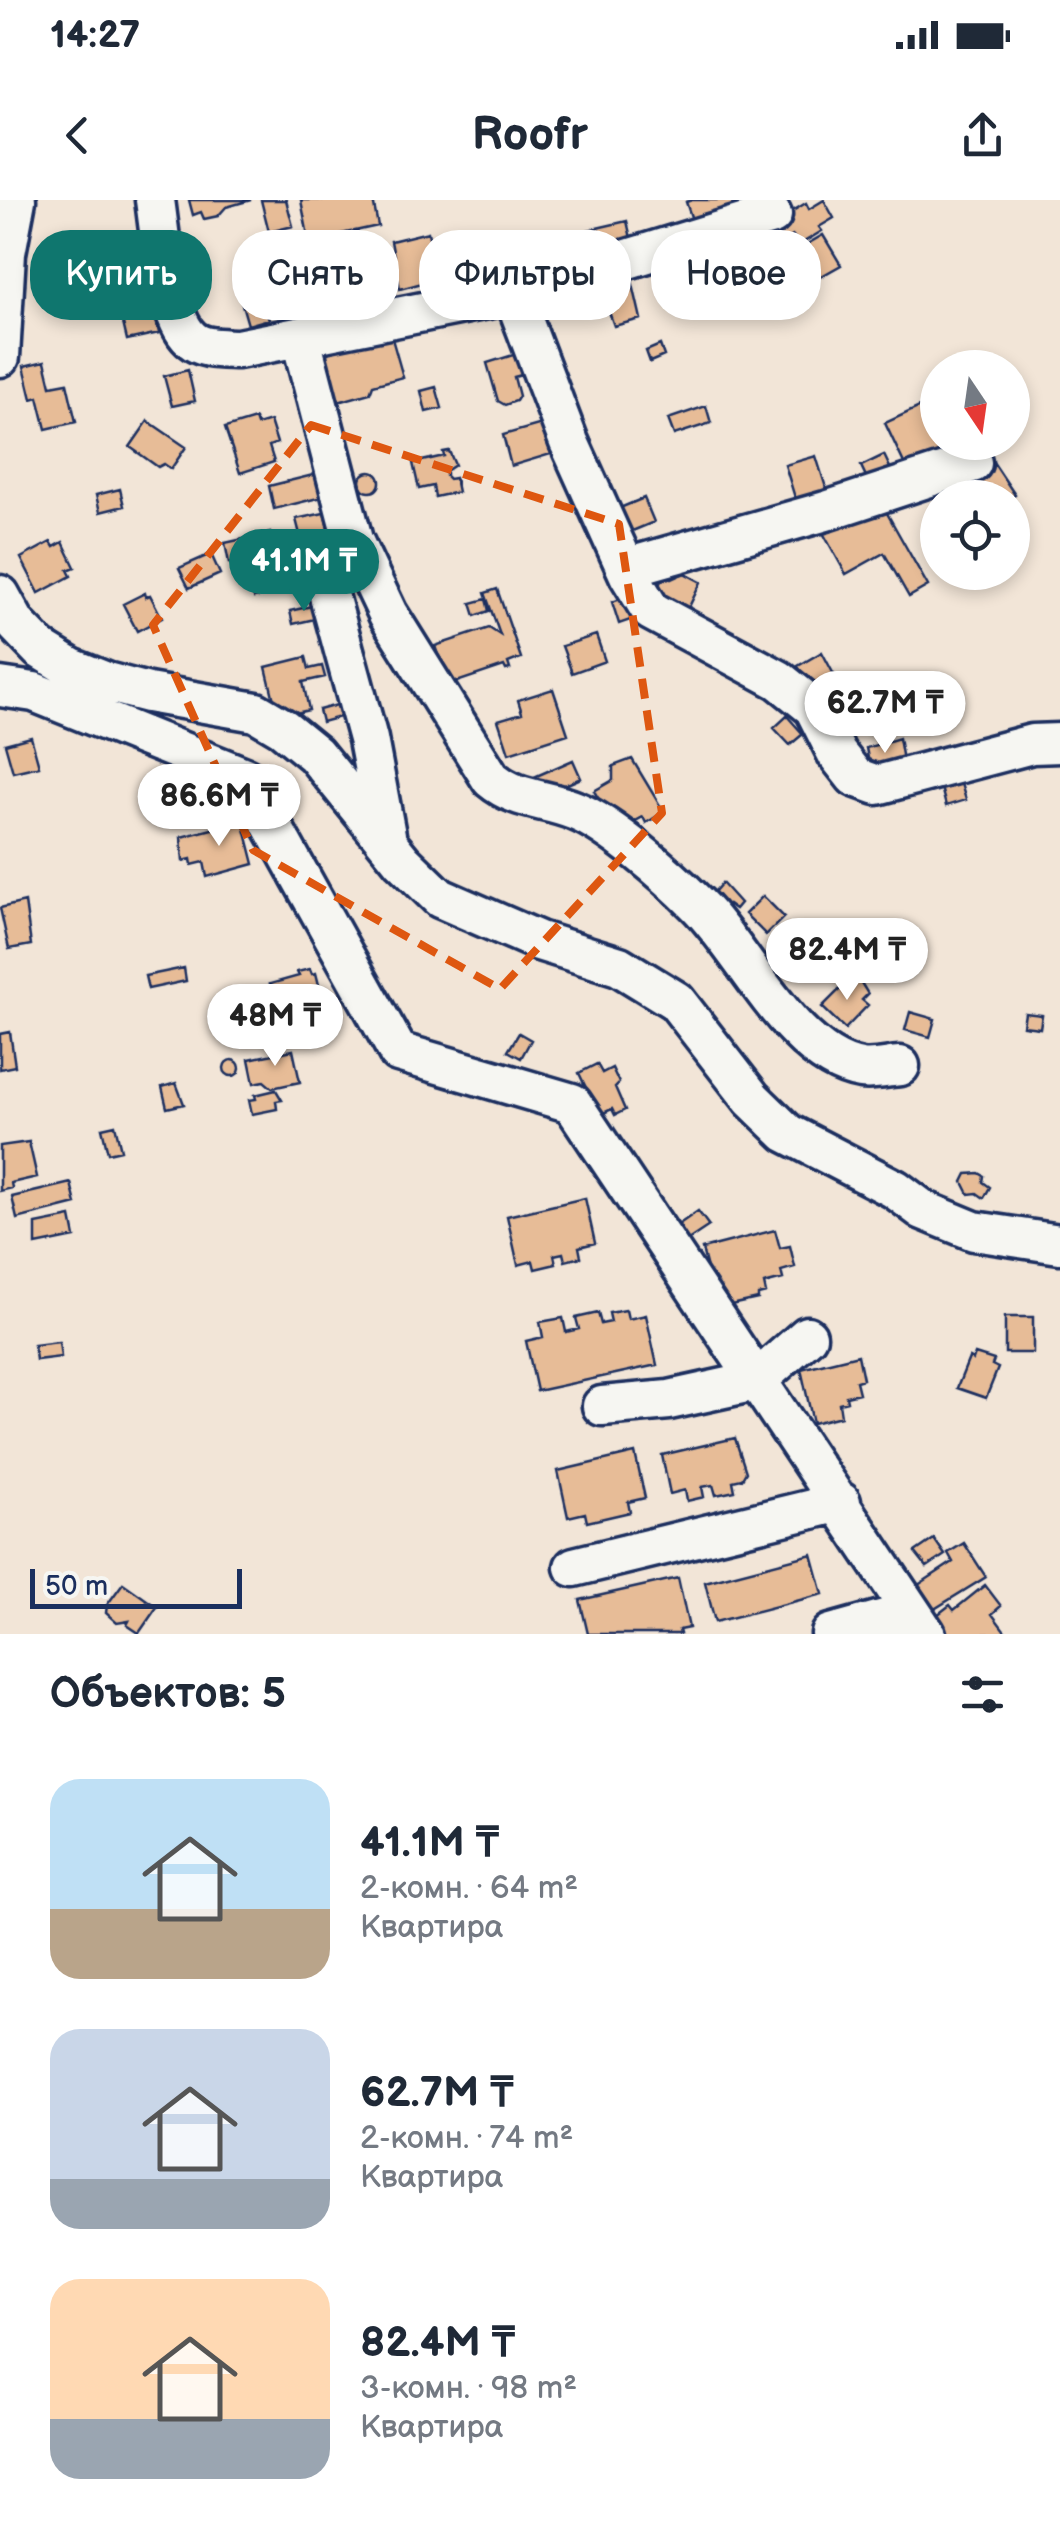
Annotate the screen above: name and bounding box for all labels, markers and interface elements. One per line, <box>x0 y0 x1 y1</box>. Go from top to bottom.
text: 14:27 <box>50 13 140 58</box>
icon: back <box>50 108 105 163</box>
text: Roofr <box>472 108 588 163</box>
icon: share <box>955 108 1010 163</box>
chip: Купить <box>30 230 212 320</box>
chip: Снять <box>232 230 399 320</box>
chip: Фильтры <box>419 230 631 320</box>
chip: Новое <box>651 230 821 320</box>
north arrow <box>920 350 1030 460</box>
map controls <box>920 350 1030 590</box>
button: locate <box>920 480 1030 590</box>
pin: 41.1M ₸ <box>212 529 396 614</box>
text: 41.1M ₸ <box>251 542 357 581</box>
pin: 62.7M ₸ <box>793 671 977 756</box>
text: 62.7M ₸ <box>827 684 943 723</box>
pin: 86.6M ₸ <box>127 764 311 849</box>
text: 86.6M ₸ <box>160 777 278 816</box>
pin: 82.4M ₸ <box>755 918 939 1003</box>
text: 82.4M ₸ <box>788 931 906 970</box>
pin: 48M ₸ <box>205 984 345 1069</box>
text: 48M ₸ <box>229 997 321 1036</box>
scale bar <box>30 1564 242 1608</box>
text: 50 m <box>45 1570 108 1603</box>
icon: filters <box>955 1667 1010 1722</box>
text: Объектов: 5 <box>50 1669 286 1720</box>
text: 41.1M ₸ <box>360 1818 499 1869</box>
icon: home <box>130 1819 250 1939</box>
text: 2-комн. · 64 m² <box>360 1869 578 1908</box>
text: Квартира <box>360 1908 503 1947</box>
text: 62.7M ₸ <box>360 2068 514 2119</box>
icon: home <box>130 2069 250 2189</box>
text: 2-комн. · 74 m² <box>360 2119 573 2158</box>
text: Квартира <box>360 2158 503 2197</box>
text: 82.4M ₸ <box>360 2318 515 2369</box>
icon: home <box>130 2319 250 2439</box>
text: 3-комн. · 98 m² <box>360 2369 577 2408</box>
text: Квартира <box>360 2408 503 2447</box>

